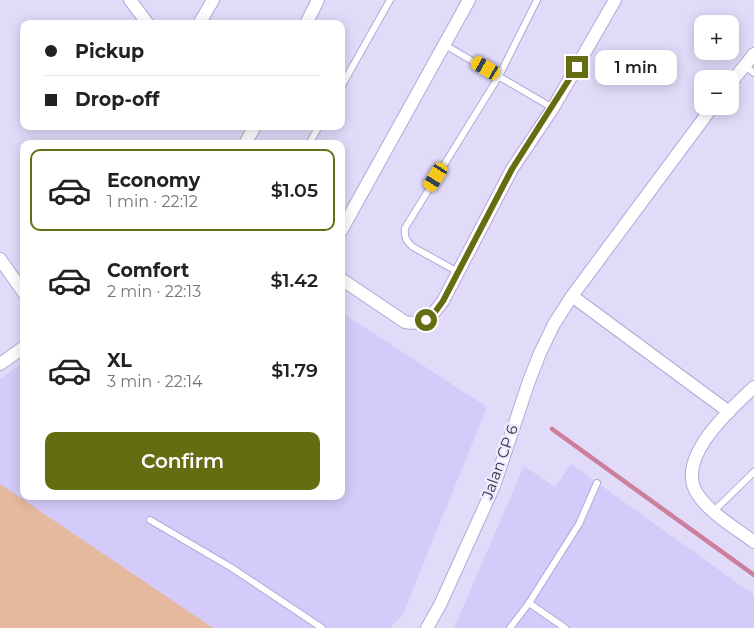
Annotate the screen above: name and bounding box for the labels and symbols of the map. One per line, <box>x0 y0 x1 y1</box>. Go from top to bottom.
callout: 1 min <box>594 50 677 84</box>
car <box>469 54 502 82</box>
route end <box>566 56 588 78</box>
car <box>421 160 450 194</box>
route start <box>415 309 437 331</box>
street label: Jalan CP 6 <box>477 422 522 503</box>

